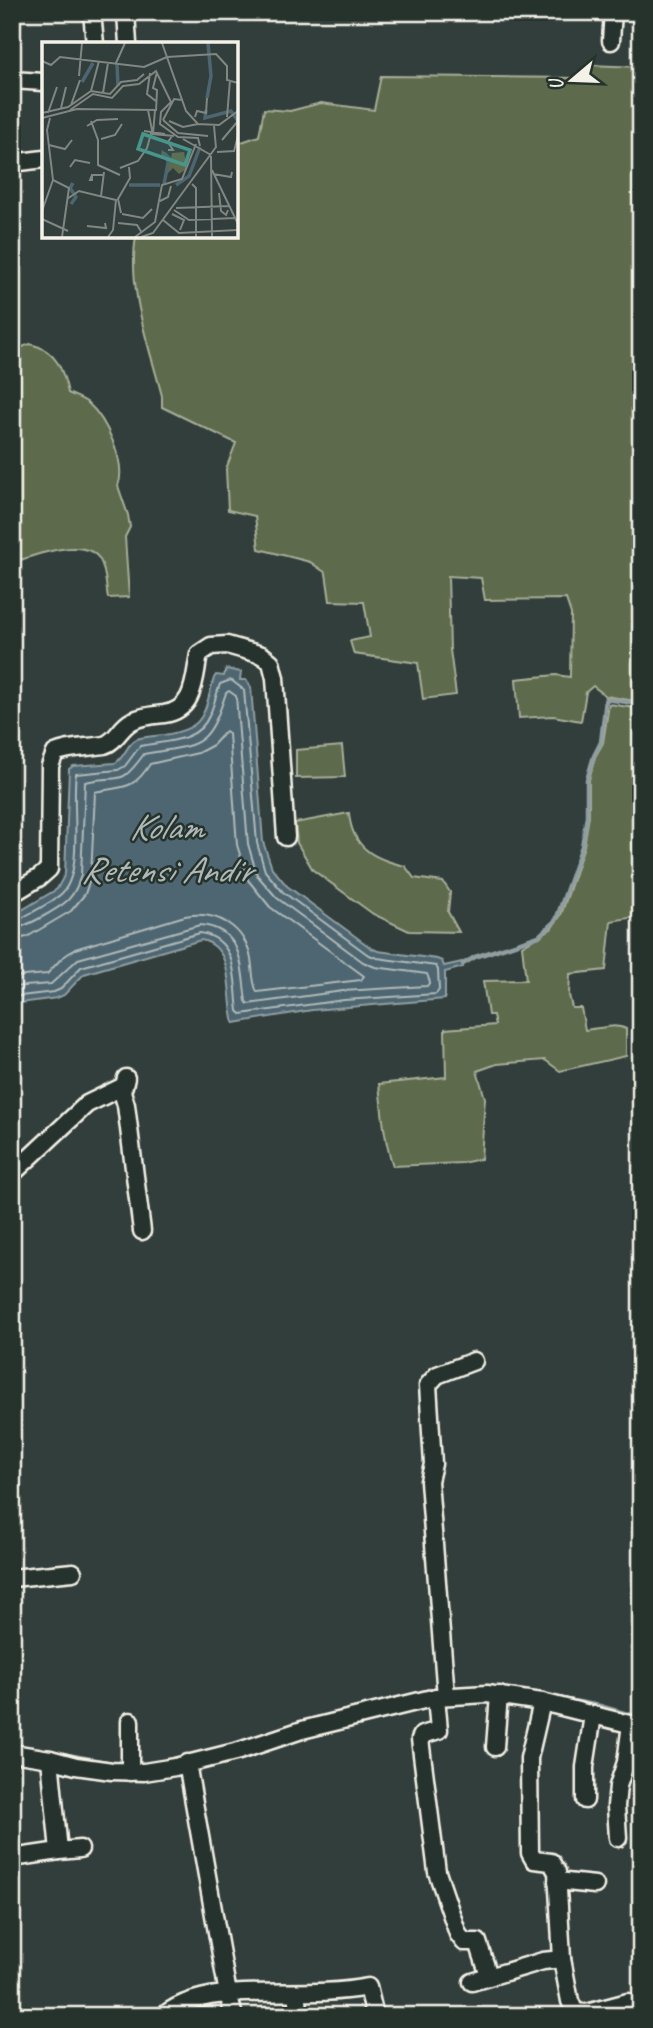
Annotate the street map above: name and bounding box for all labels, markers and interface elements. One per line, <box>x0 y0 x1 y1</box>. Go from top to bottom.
inset map <box>42 42 238 238</box>
north arrow <box>538 46 608 116</box>
text: U <box>543 73 570 93</box>
water label: Kolam Retensi Andir <box>81 803 257 893</box>

